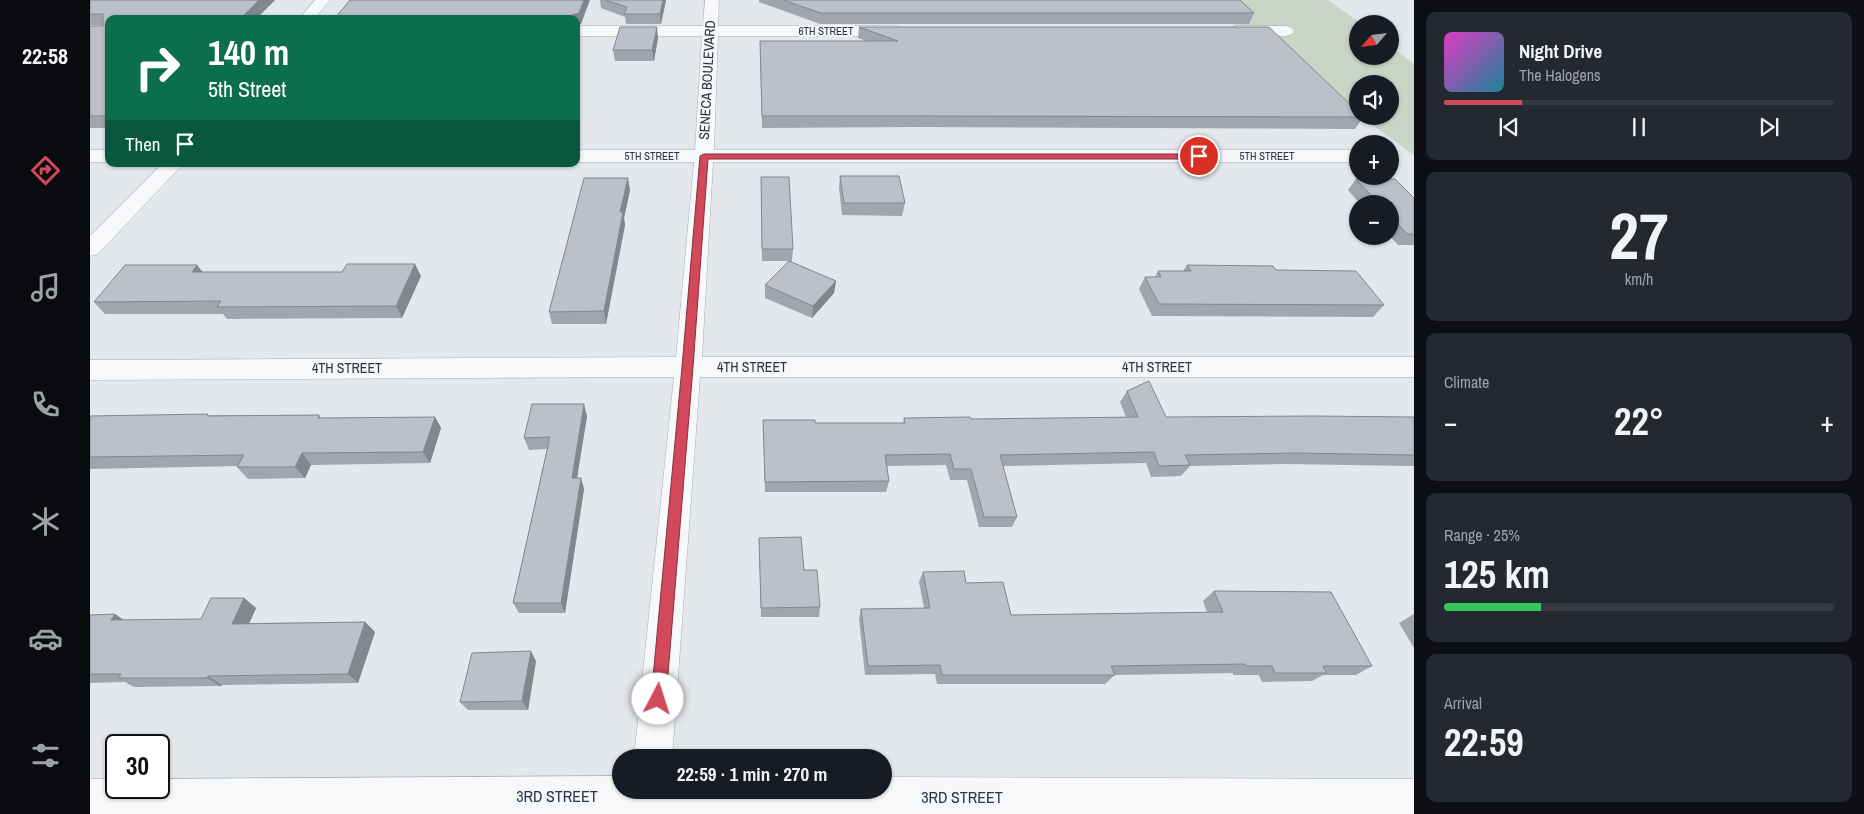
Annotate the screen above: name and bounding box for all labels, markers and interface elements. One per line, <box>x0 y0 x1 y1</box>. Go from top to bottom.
north arrow <box>1349 15 1399 65</box>
map controls <box>1349 15 1399 245</box>
street label: SENECA BOULEVARD <box>695 20 719 140</box>
street label: 6TH STREET <box>798 24 854 38</box>
text: 140 m <box>208 29 289 76</box>
icon: right <box>125 35 190 100</box>
text: Night Drive <box>1519 38 1602 64</box>
text: 22:58 <box>22 41 68 71</box>
text: The Halogens <box>1519 64 1601 86</box>
text: 5th Street <box>208 74 286 104</box>
button: sound <box>1349 75 1399 125</box>
icon: previous <box>1495 113 1523 141</box>
icon: pause <box>1625 113 1653 141</box>
icon: next <box>1755 113 1783 141</box>
icon: arrive <box>171 130 199 158</box>
text: Then <box>125 131 161 157</box>
pin <box>1178 135 1220 177</box>
button: + <box>1349 135 1399 185</box>
icon: arrive <box>1185 142 1213 170</box>
street label: 5TH STREET <box>624 149 680 163</box>
street label: 5TH STREET <box>1239 149 1295 163</box>
icon: directions <box>28 153 63 188</box>
text: 27 <box>1609 192 1669 279</box>
button: − <box>1349 195 1399 245</box>
text: km/h <box>1625 268 1653 290</box>
icon: music <box>28 270 63 305</box>
street label: 4TH STREET <box>717 358 787 376</box>
street label: 4TH STREET <box>1122 358 1192 376</box>
street label: 4TH STREET <box>312 359 382 377</box>
text: Climate <box>1444 371 1489 393</box>
icon: phone <box>28 387 63 422</box>
text: 22° <box>1614 396 1664 447</box>
text: − <box>1444 403 1457 441</box>
text: + <box>1821 403 1834 441</box>
icon: climate <box>28 504 63 539</box>
text: Range · 25% <box>1444 524 1520 546</box>
text: 125 km <box>1444 549 1550 600</box>
icon: car <box>28 621 63 656</box>
position arrow <box>631 672 683 724</box>
text: Arrival <box>1444 692 1482 714</box>
text: 22:59 <box>1444 717 1524 768</box>
speed limit sign: 30 <box>105 734 170 799</box>
icon: filters <box>28 738 63 773</box>
text: 22:59 · 1 min · 270 m <box>677 761 827 787</box>
street label: 3RD STREET <box>516 785 598 807</box>
street label: 3RD STREET <box>921 786 1003 808</box>

